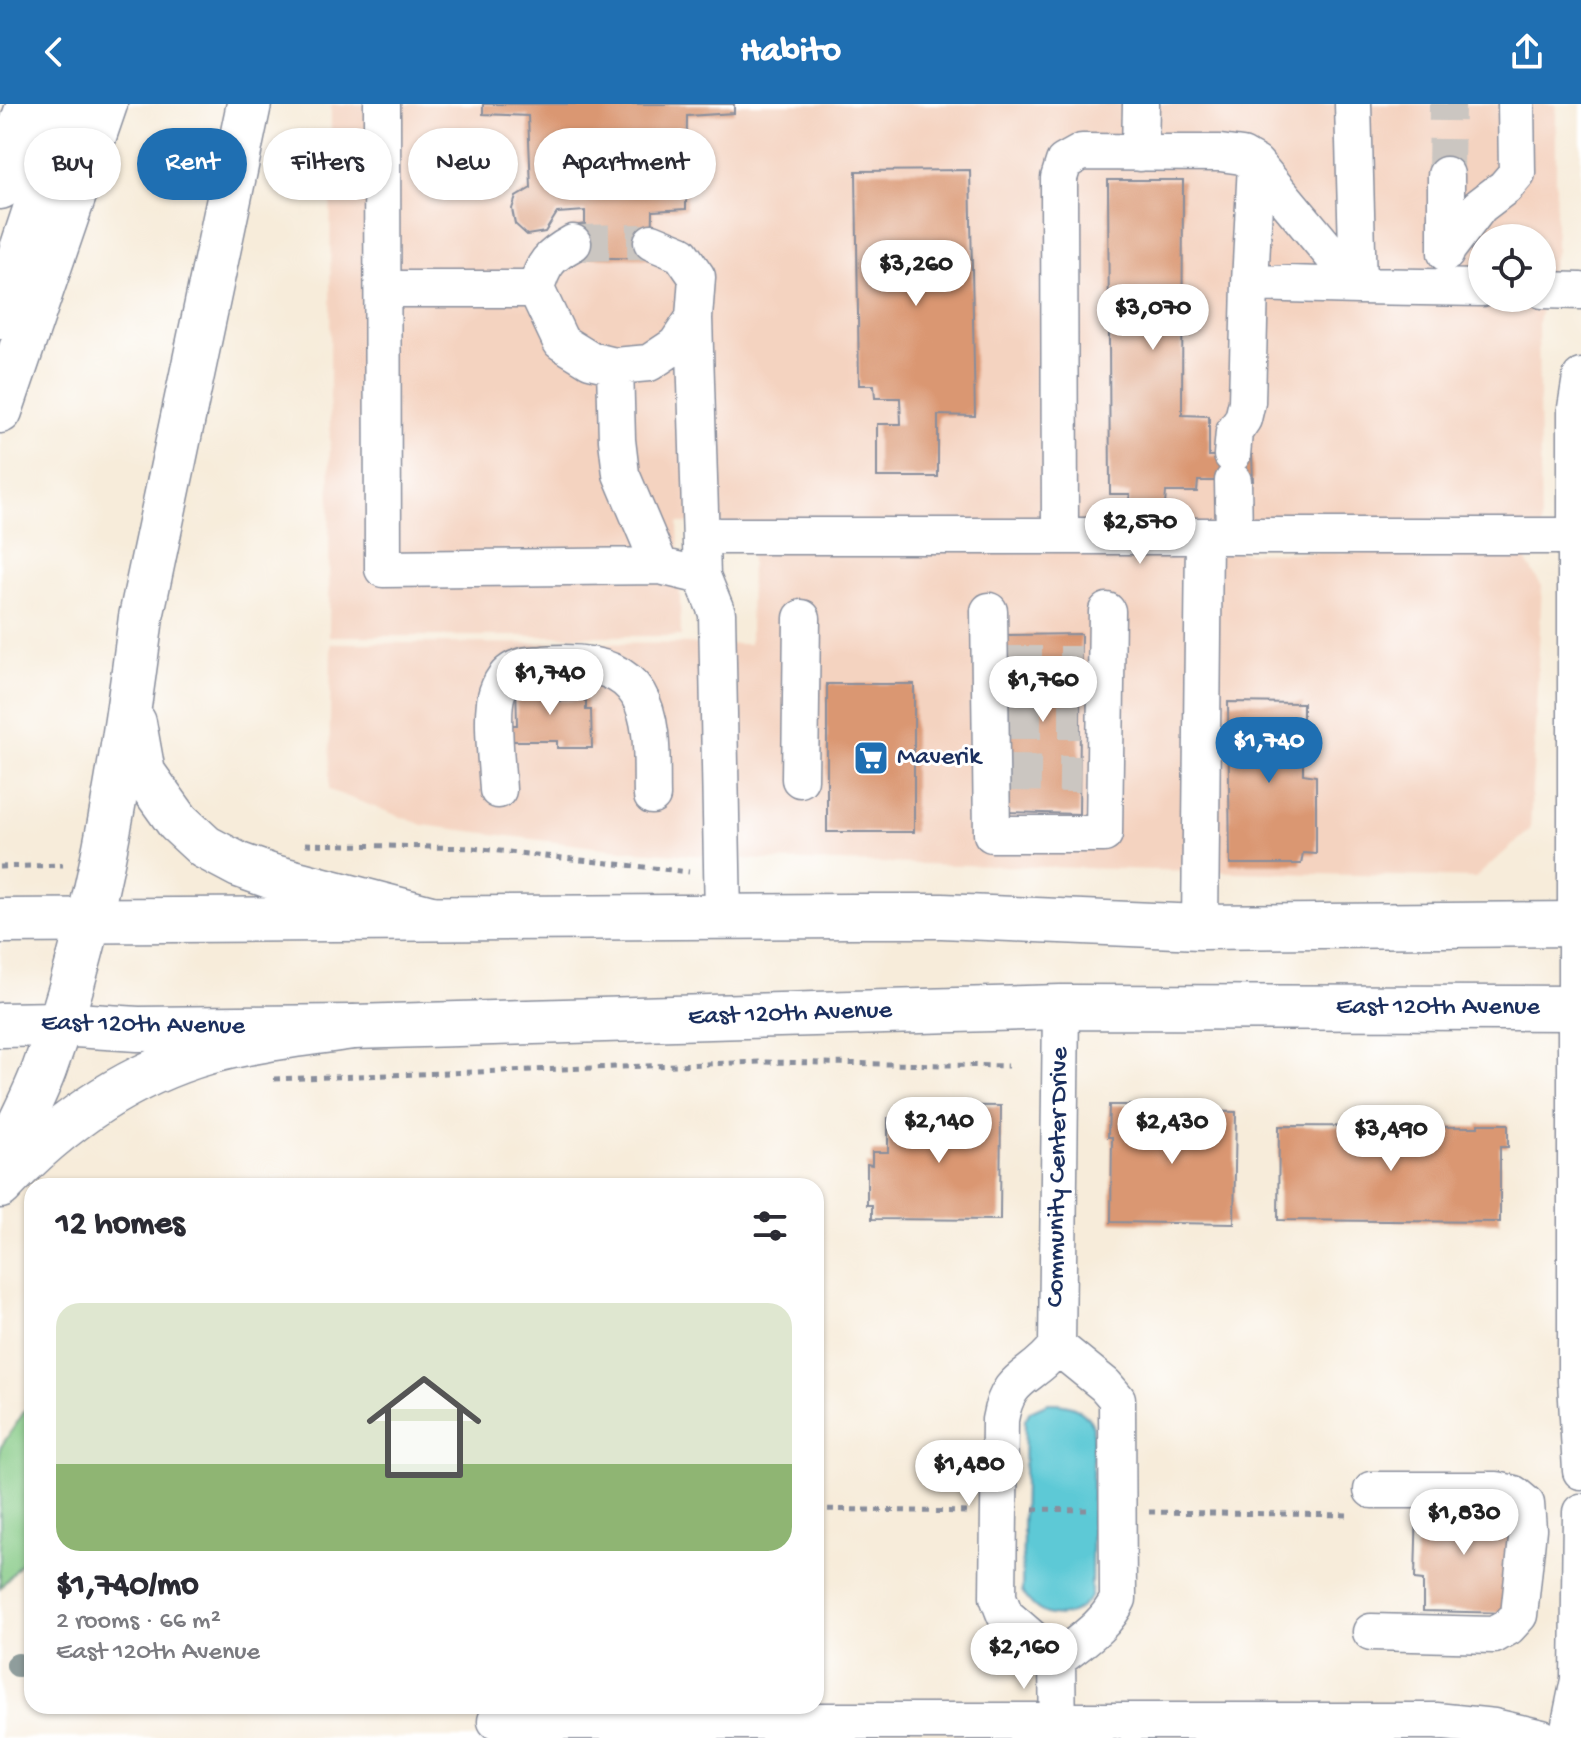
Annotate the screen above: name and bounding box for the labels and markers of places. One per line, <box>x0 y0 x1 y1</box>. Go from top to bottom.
pin: $3,260 <box>851 240 981 308</box>
pin: $3,070 <box>1088 284 1218 352</box>
pin: $2,570 <box>1075 498 1205 566</box>
pin: $1,740 <box>485 649 615 717</box>
pin: $1,760 <box>978 656 1108 724</box>
pin: $1,740 <box>1204 717 1334 785</box>
supermarket icon: Maverik <box>852 739 890 777</box>
place label: Maverik <box>897 743 983 774</box>
pin: $2,140 <box>874 1097 1004 1165</box>
pin: $2,430 <box>1107 1098 1237 1166</box>
pin: $3,490 <box>1326 1105 1456 1173</box>
pin: $1,480 <box>904 1440 1034 1508</box>
pin: $1,830 <box>1399 1489 1529 1557</box>
pin: $2,160 <box>959 1623 1089 1691</box>

